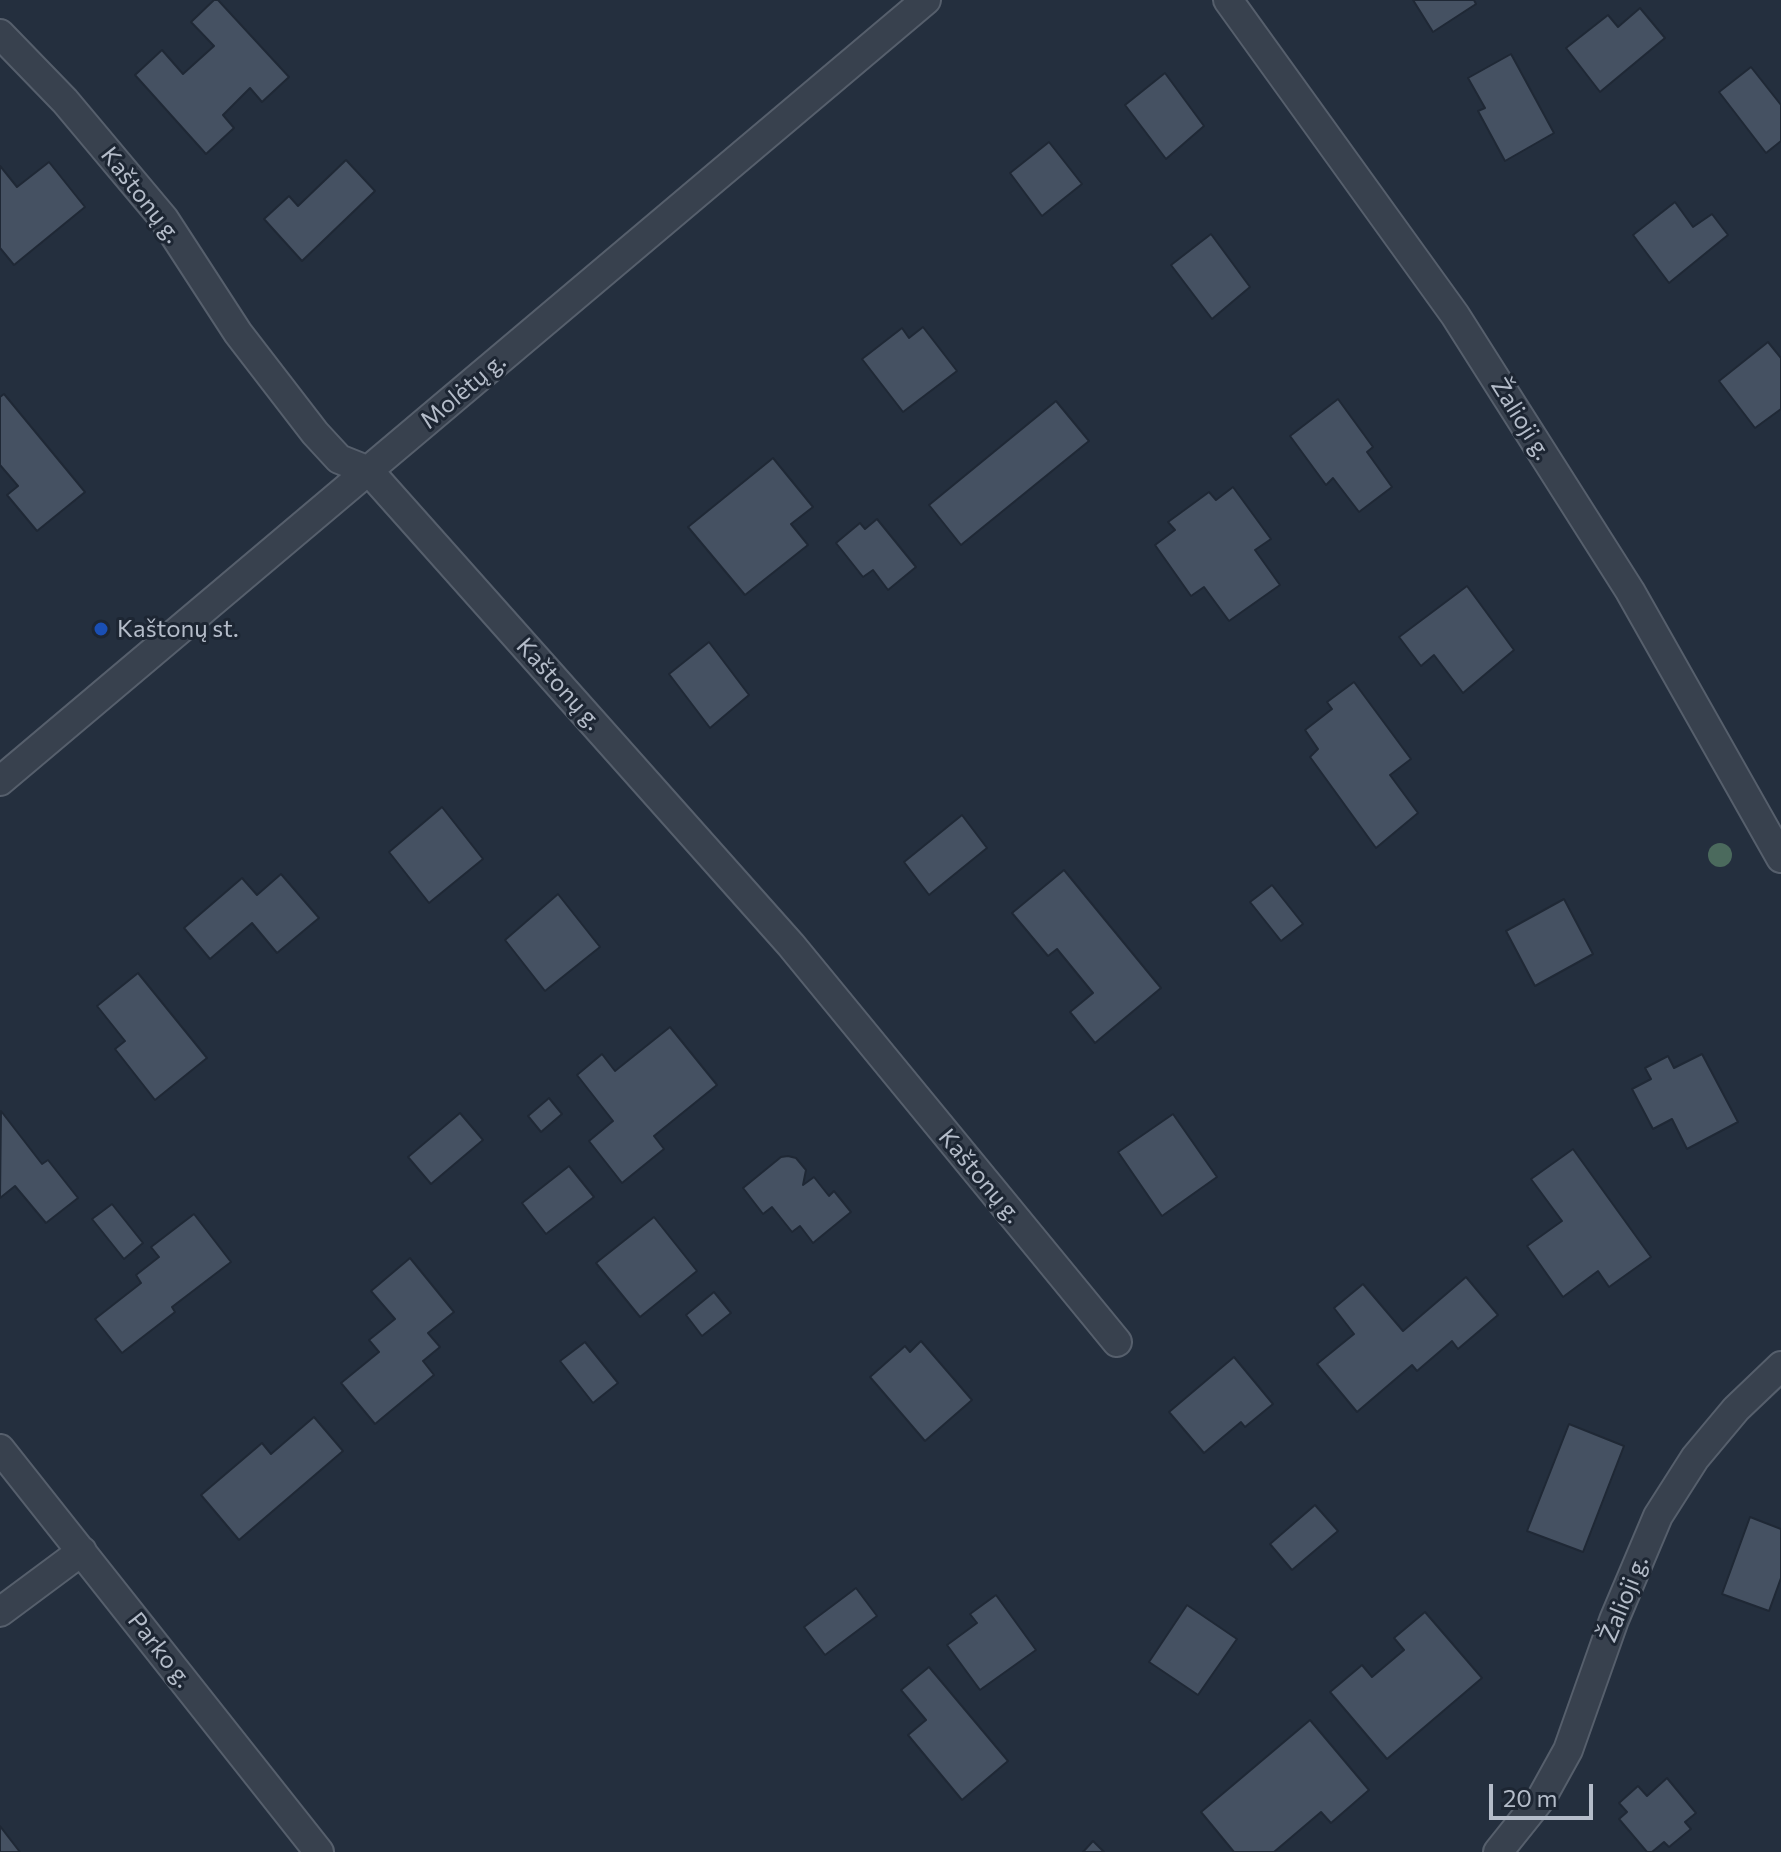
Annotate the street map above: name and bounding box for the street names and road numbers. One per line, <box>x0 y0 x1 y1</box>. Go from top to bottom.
street label: Kaštonų g. <box>95 141 187 249</box>
street label: Molėtų g. <box>415 347 511 435</box>
street label: Žalioji g. <box>1485 373 1557 465</box>
street label: Kaštonų g. <box>510 632 608 736</box>
street label: Kaštonų g. <box>932 1123 1028 1229</box>
street label: Žalioji g. <box>1594 1551 1654 1647</box>
street label: Parko g. <box>122 1607 198 1693</box>

